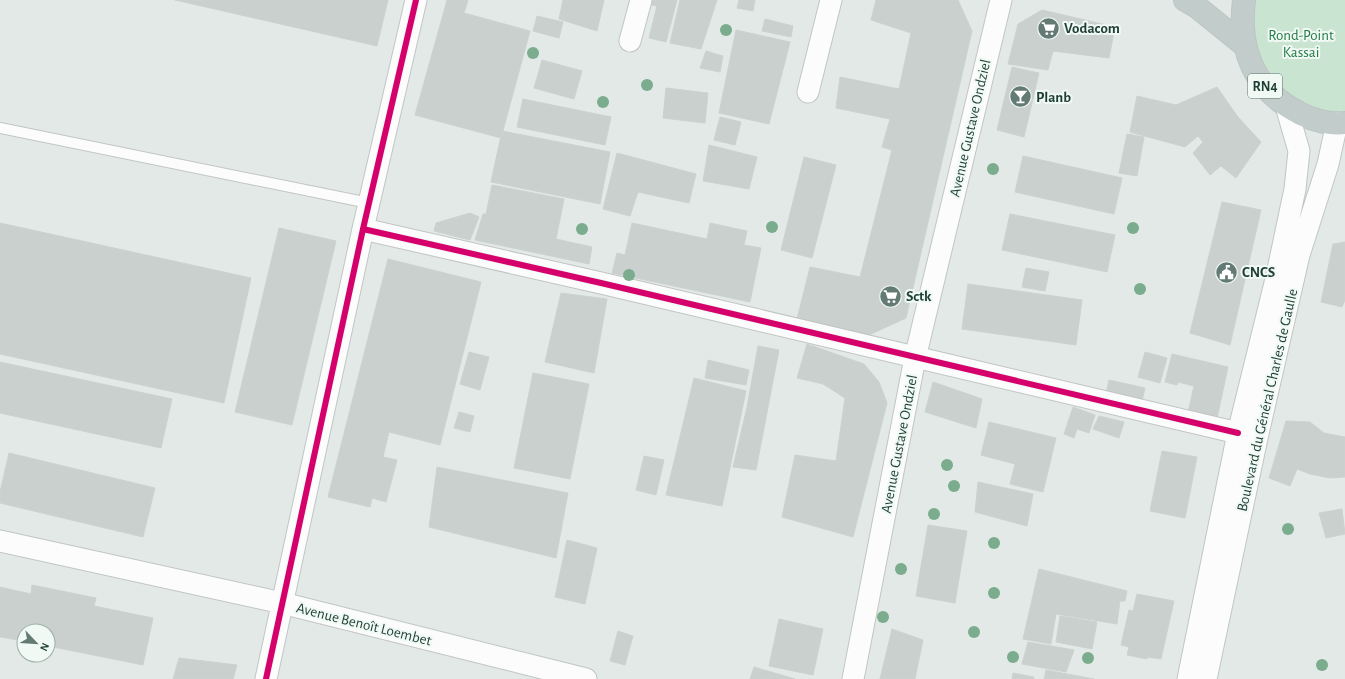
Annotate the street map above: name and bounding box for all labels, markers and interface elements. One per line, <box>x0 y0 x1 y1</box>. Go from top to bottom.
supermarket icon: Vodacom <box>1035 15 1061 41</box>
place label: Vodacom <box>1064 21 1120 36</box>
park label: Rond-Point Kassai <box>1268 28 1334 60</box>
street label: Avenue Gustave Ondziel <box>947 58 994 198</box>
road number: RN4 <box>1248 74 1282 98</box>
bar icon: Planb <box>1008 84 1034 110</box>
place label: Planb <box>1036 90 1071 105</box>
public building icon: CNCS <box>1213 259 1239 285</box>
place label: CNCS <box>1242 265 1275 280</box>
supermarket icon: Sctk <box>878 283 904 309</box>
street label: Boulevard du Général Charles de Gaulle <box>1235 287 1300 513</box>
place label: Sctk <box>906 289 932 304</box>
street label: Avenue Gustave Ondziel <box>879 374 920 515</box>
street label: Avenue Benoît Loembet <box>295 600 433 649</box>
north arrow <box>16 623 56 663</box>
text: N <box>38 641 51 653</box>

